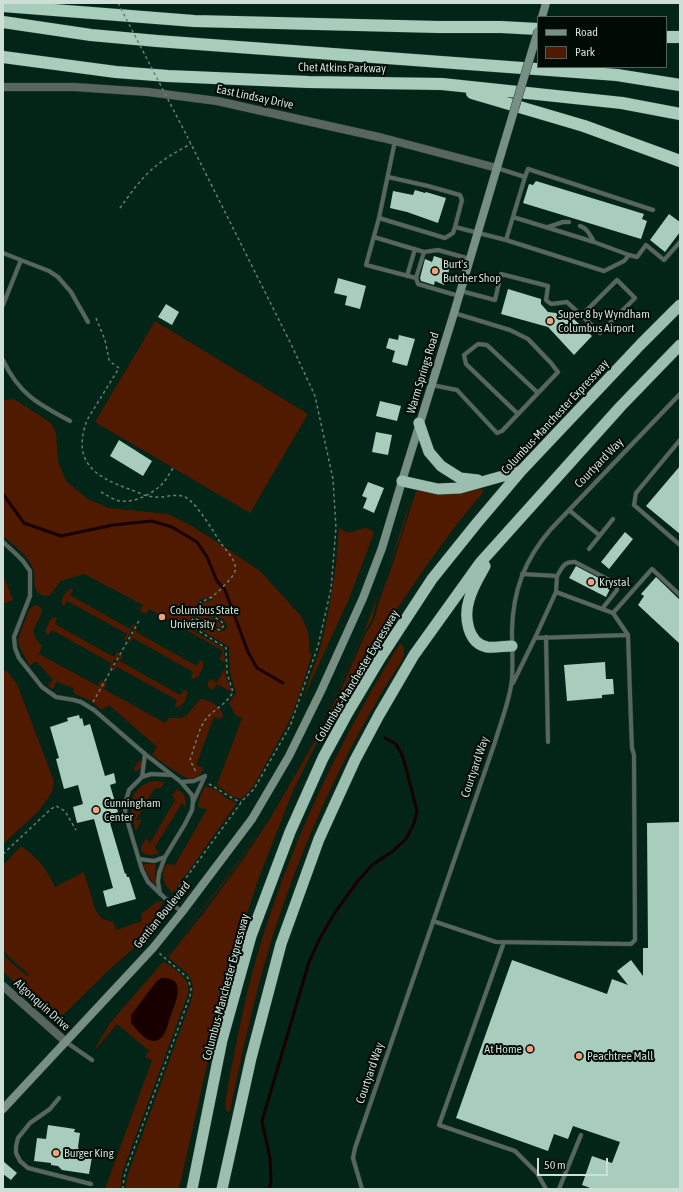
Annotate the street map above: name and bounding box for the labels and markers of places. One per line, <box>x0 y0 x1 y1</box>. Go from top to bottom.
place label: Burt's Butcher Shop <box>443 257 501 285</box>
marker: Burt's Butcher Shop <box>430 266 440 276</box>
place label: Super 8 by Wyndham Columbus Airport <box>558 307 650 335</box>
marker: Super 8 by Wyndham Columbus Airport <box>545 316 555 326</box>
place label: Krystal <box>599 575 630 589</box>
marker: Krystal <box>586 577 596 587</box>
place label: Columbus State University <box>170 603 239 631</box>
marker: Columbus State University <box>157 612 167 622</box>
place label: Cunningham Center <box>104 796 161 824</box>
marker: Cunningham Center <box>91 805 101 815</box>
place label: At Home <box>484 1042 522 1056</box>
marker: At Home <box>525 1044 535 1054</box>
place label: Peachtree Mall <box>587 1049 654 1063</box>
marker: Peachtree Mall <box>574 1051 584 1061</box>
place label: Burger King <box>64 1146 114 1160</box>
marker: Burger King <box>51 1148 61 1158</box>

